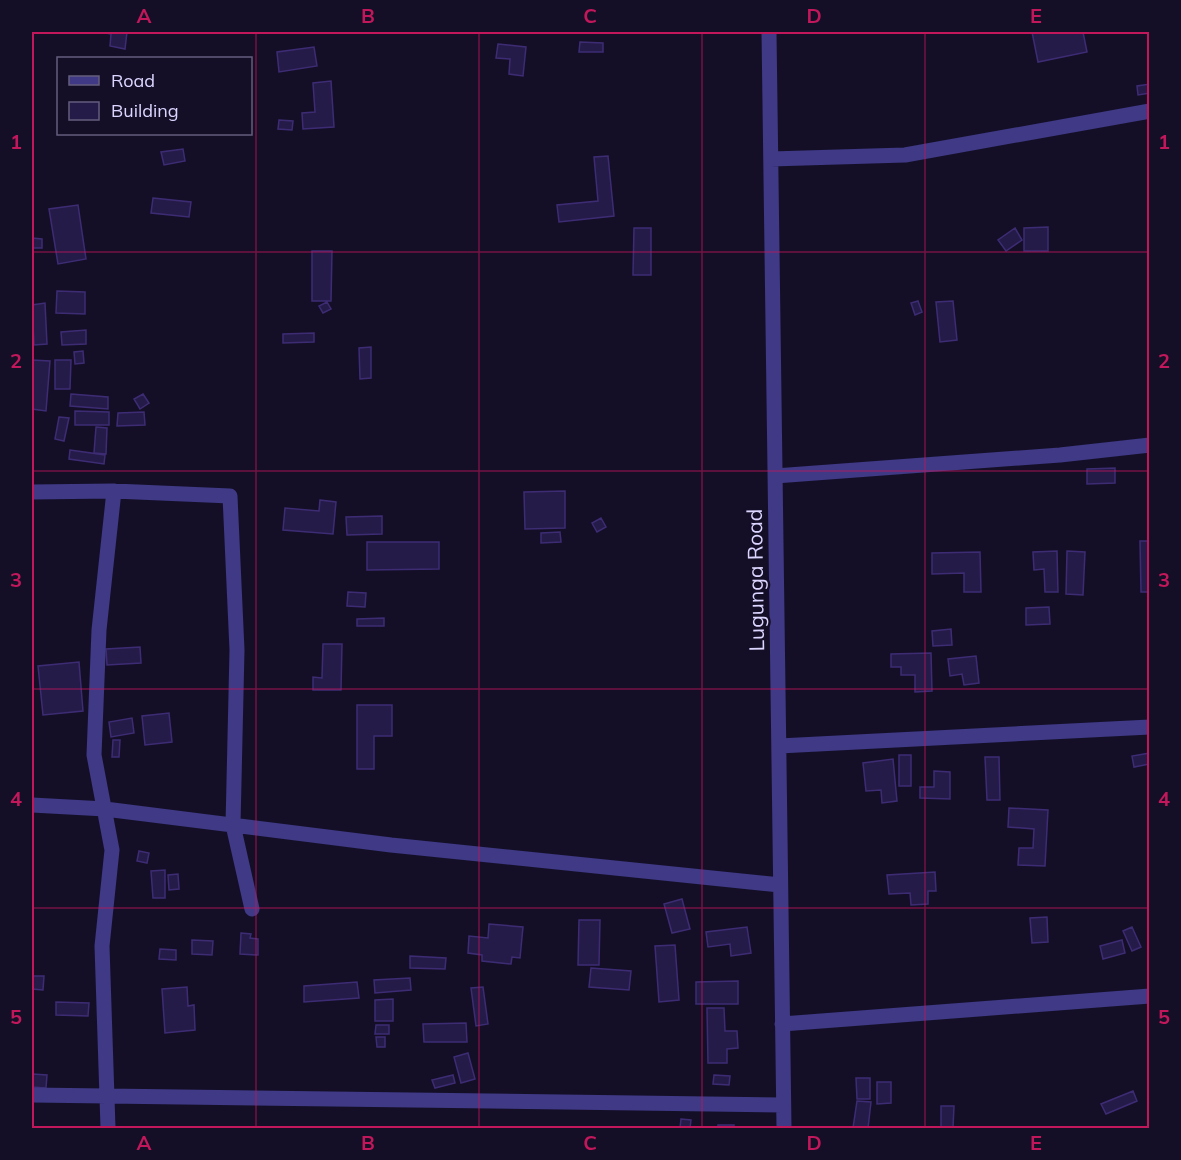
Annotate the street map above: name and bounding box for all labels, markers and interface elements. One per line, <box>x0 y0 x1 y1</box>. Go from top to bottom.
text: A <box>137 3 152 28</box>
text: B <box>361 3 375 28</box>
text: C <box>583 3 597 28</box>
text: D <box>806 3 822 28</box>
text: E <box>1030 3 1042 28</box>
legend <box>57 57 252 135</box>
text: Road <box>111 69 155 92</box>
text: Building <box>111 99 179 122</box>
text: 1 <box>10 129 22 154</box>
text: 1 <box>1158 129 1170 154</box>
text: 2 <box>10 348 22 373</box>
text: 2 <box>1158 348 1170 373</box>
street label: Lugunga Road <box>741 508 769 652</box>
text: 3 <box>10 567 22 592</box>
text: 3 <box>1158 567 1170 592</box>
text: 4 <box>10 786 22 811</box>
text: 4 <box>1158 786 1170 811</box>
text: 5 <box>10 1004 22 1029</box>
text: 5 <box>1158 1004 1170 1029</box>
text: A <box>137 1130 152 1155</box>
text: B <box>361 1130 375 1155</box>
text: C <box>583 1130 597 1155</box>
text: D <box>806 1130 822 1155</box>
text: E <box>1030 1130 1042 1155</box>

